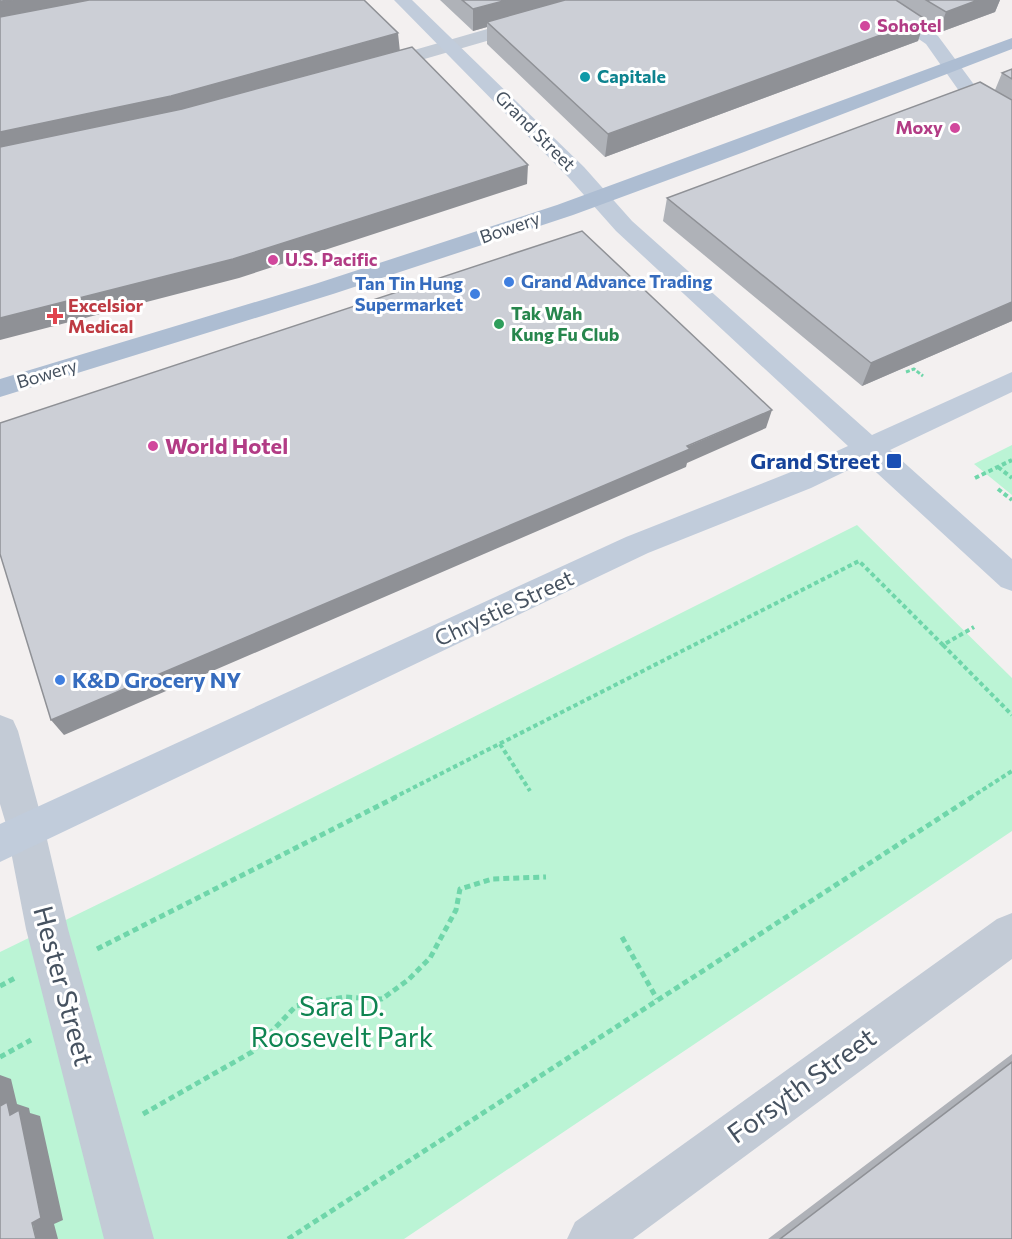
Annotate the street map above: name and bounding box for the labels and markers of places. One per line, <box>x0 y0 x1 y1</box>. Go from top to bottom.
place label: Sohotel <box>877 14 942 36</box>
marker: Sohotel <box>858 19 872 33</box>
place label: Capitale <box>597 65 666 87</box>
marker: Capitale <box>578 70 592 84</box>
place label: Moxy <box>895 116 943 138</box>
marker: Moxy <box>948 121 962 135</box>
place label: U.S. Pacific <box>285 248 378 270</box>
marker: U.S. Pacific <box>266 253 280 267</box>
place label: Grand Advance Trading <box>521 270 713 292</box>
place label: Tan Tin Hung Supermarket <box>355 272 463 315</box>
marker: Grand Advance Trading <box>502 275 516 289</box>
marker: Tan Tin Hung Supermarket <box>468 287 482 301</box>
place label: Excelsior Medical <box>68 294 144 337</box>
place label: Tak Wah Kung Fu Club <box>511 302 620 345</box>
marker: Excelsior Medical <box>46 307 64 325</box>
marker: Tak Wah Kung Fu Club <box>492 317 506 331</box>
place label: World Hotel <box>165 432 288 459</box>
marker: World Hotel <box>146 439 160 453</box>
place label: Grand Street <box>750 447 880 474</box>
marker: Grand Street <box>885 452 903 470</box>
place label: K&D Grocery NY <box>72 666 241 693</box>
marker: K&D Grocery NY <box>53 673 67 687</box>

